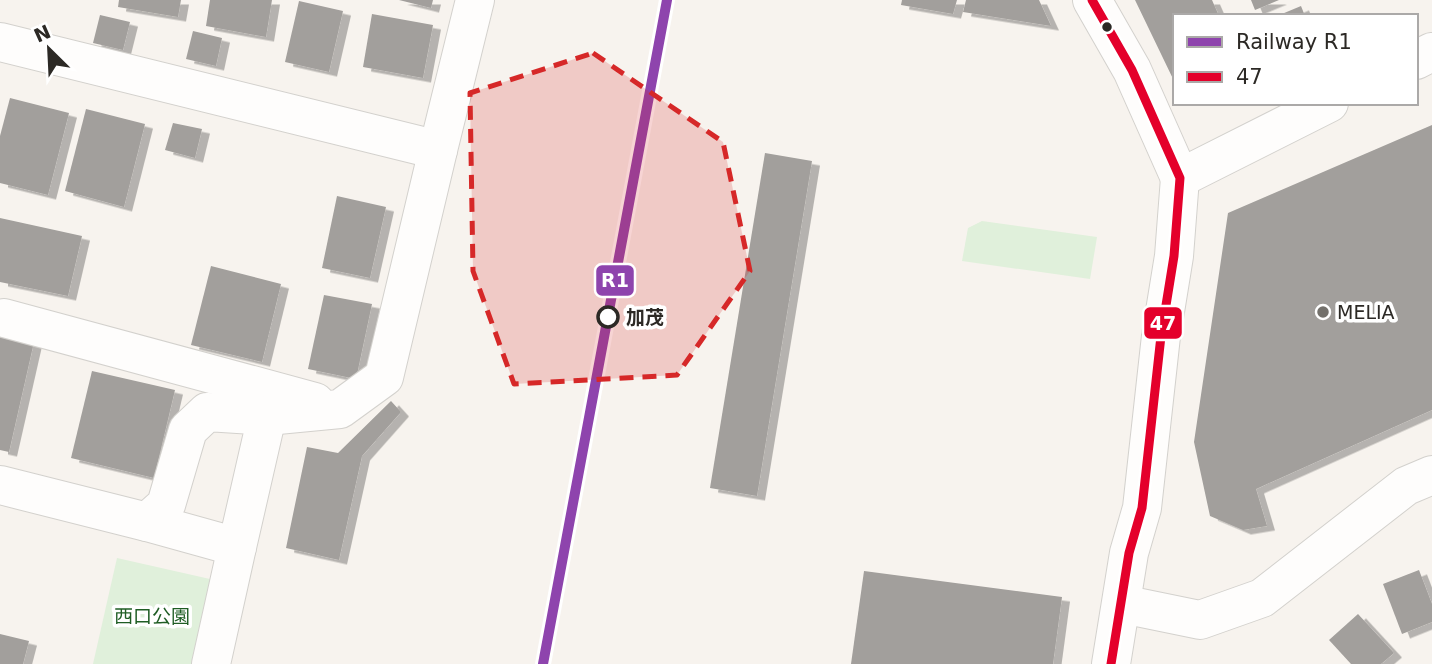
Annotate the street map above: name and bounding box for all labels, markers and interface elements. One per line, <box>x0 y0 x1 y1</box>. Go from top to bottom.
north arrow <box>14 14 84 84</box>
legend <box>1173 14 1418 105</box>
text: N <box>30 20 54 47</box>
unlabelled marker <box>1100 20 1114 34</box>
text: Railway R1 <box>1236 30 1352 54</box>
text: 47 <box>1236 65 1263 89</box>
line badge: R1 <box>595 264 635 297</box>
text: R1 <box>601 269 629 291</box>
place label: MELIA <box>1337 301 1395 323</box>
marker: MELIA <box>1315 304 1331 320</box>
marker: 加茂 <box>597 306 619 328</box>
place label: 加茂 <box>626 306 664 328</box>
line badge: 47 <box>1143 306 1183 340</box>
text: 47 <box>1150 312 1176 334</box>
park label: 西口公園 <box>114 605 190 627</box>

